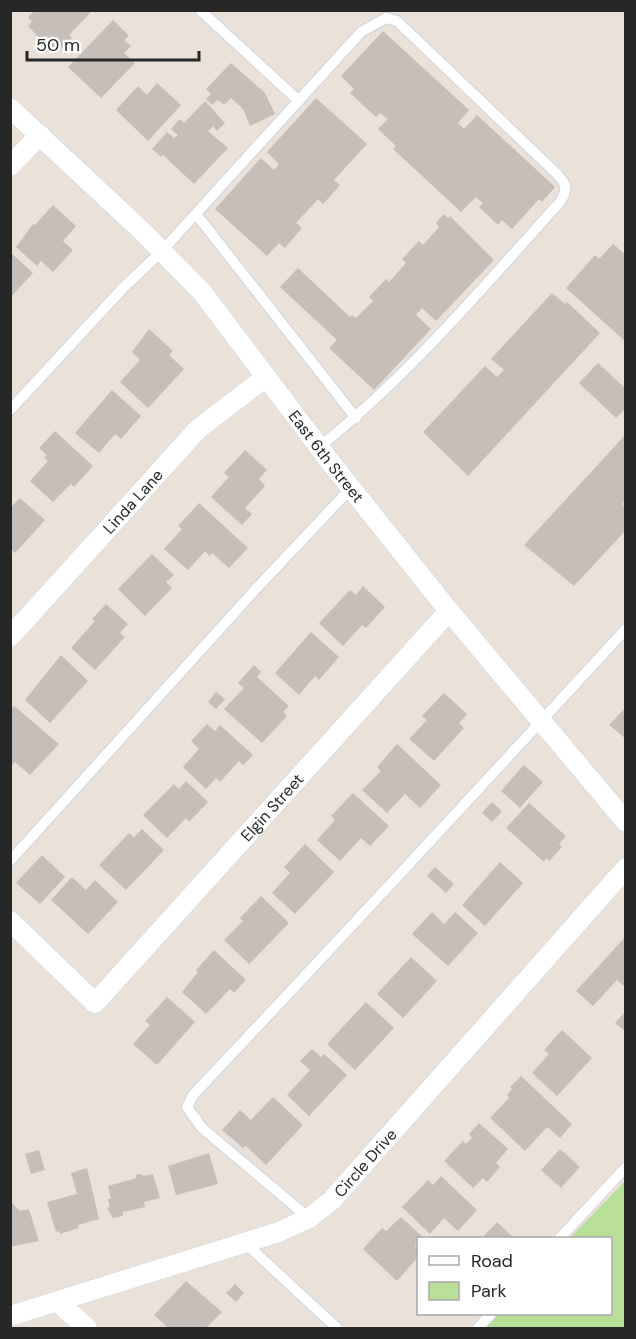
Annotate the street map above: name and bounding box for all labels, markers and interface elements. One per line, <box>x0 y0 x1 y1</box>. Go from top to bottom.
scale bar <box>27 24 200 62</box>
text: 50 m <box>36 33 80 57</box>
street label: East 6th Street <box>284 406 369 507</box>
street label: Linda Lane <box>98 465 167 538</box>
street label: Elgin Street <box>236 769 308 845</box>
street label: Circle Drive <box>329 1124 401 1201</box>
legend <box>417 1237 612 1315</box>
text: Road <box>471 1249 513 1273</box>
text: Park <box>471 1279 507 1303</box>

